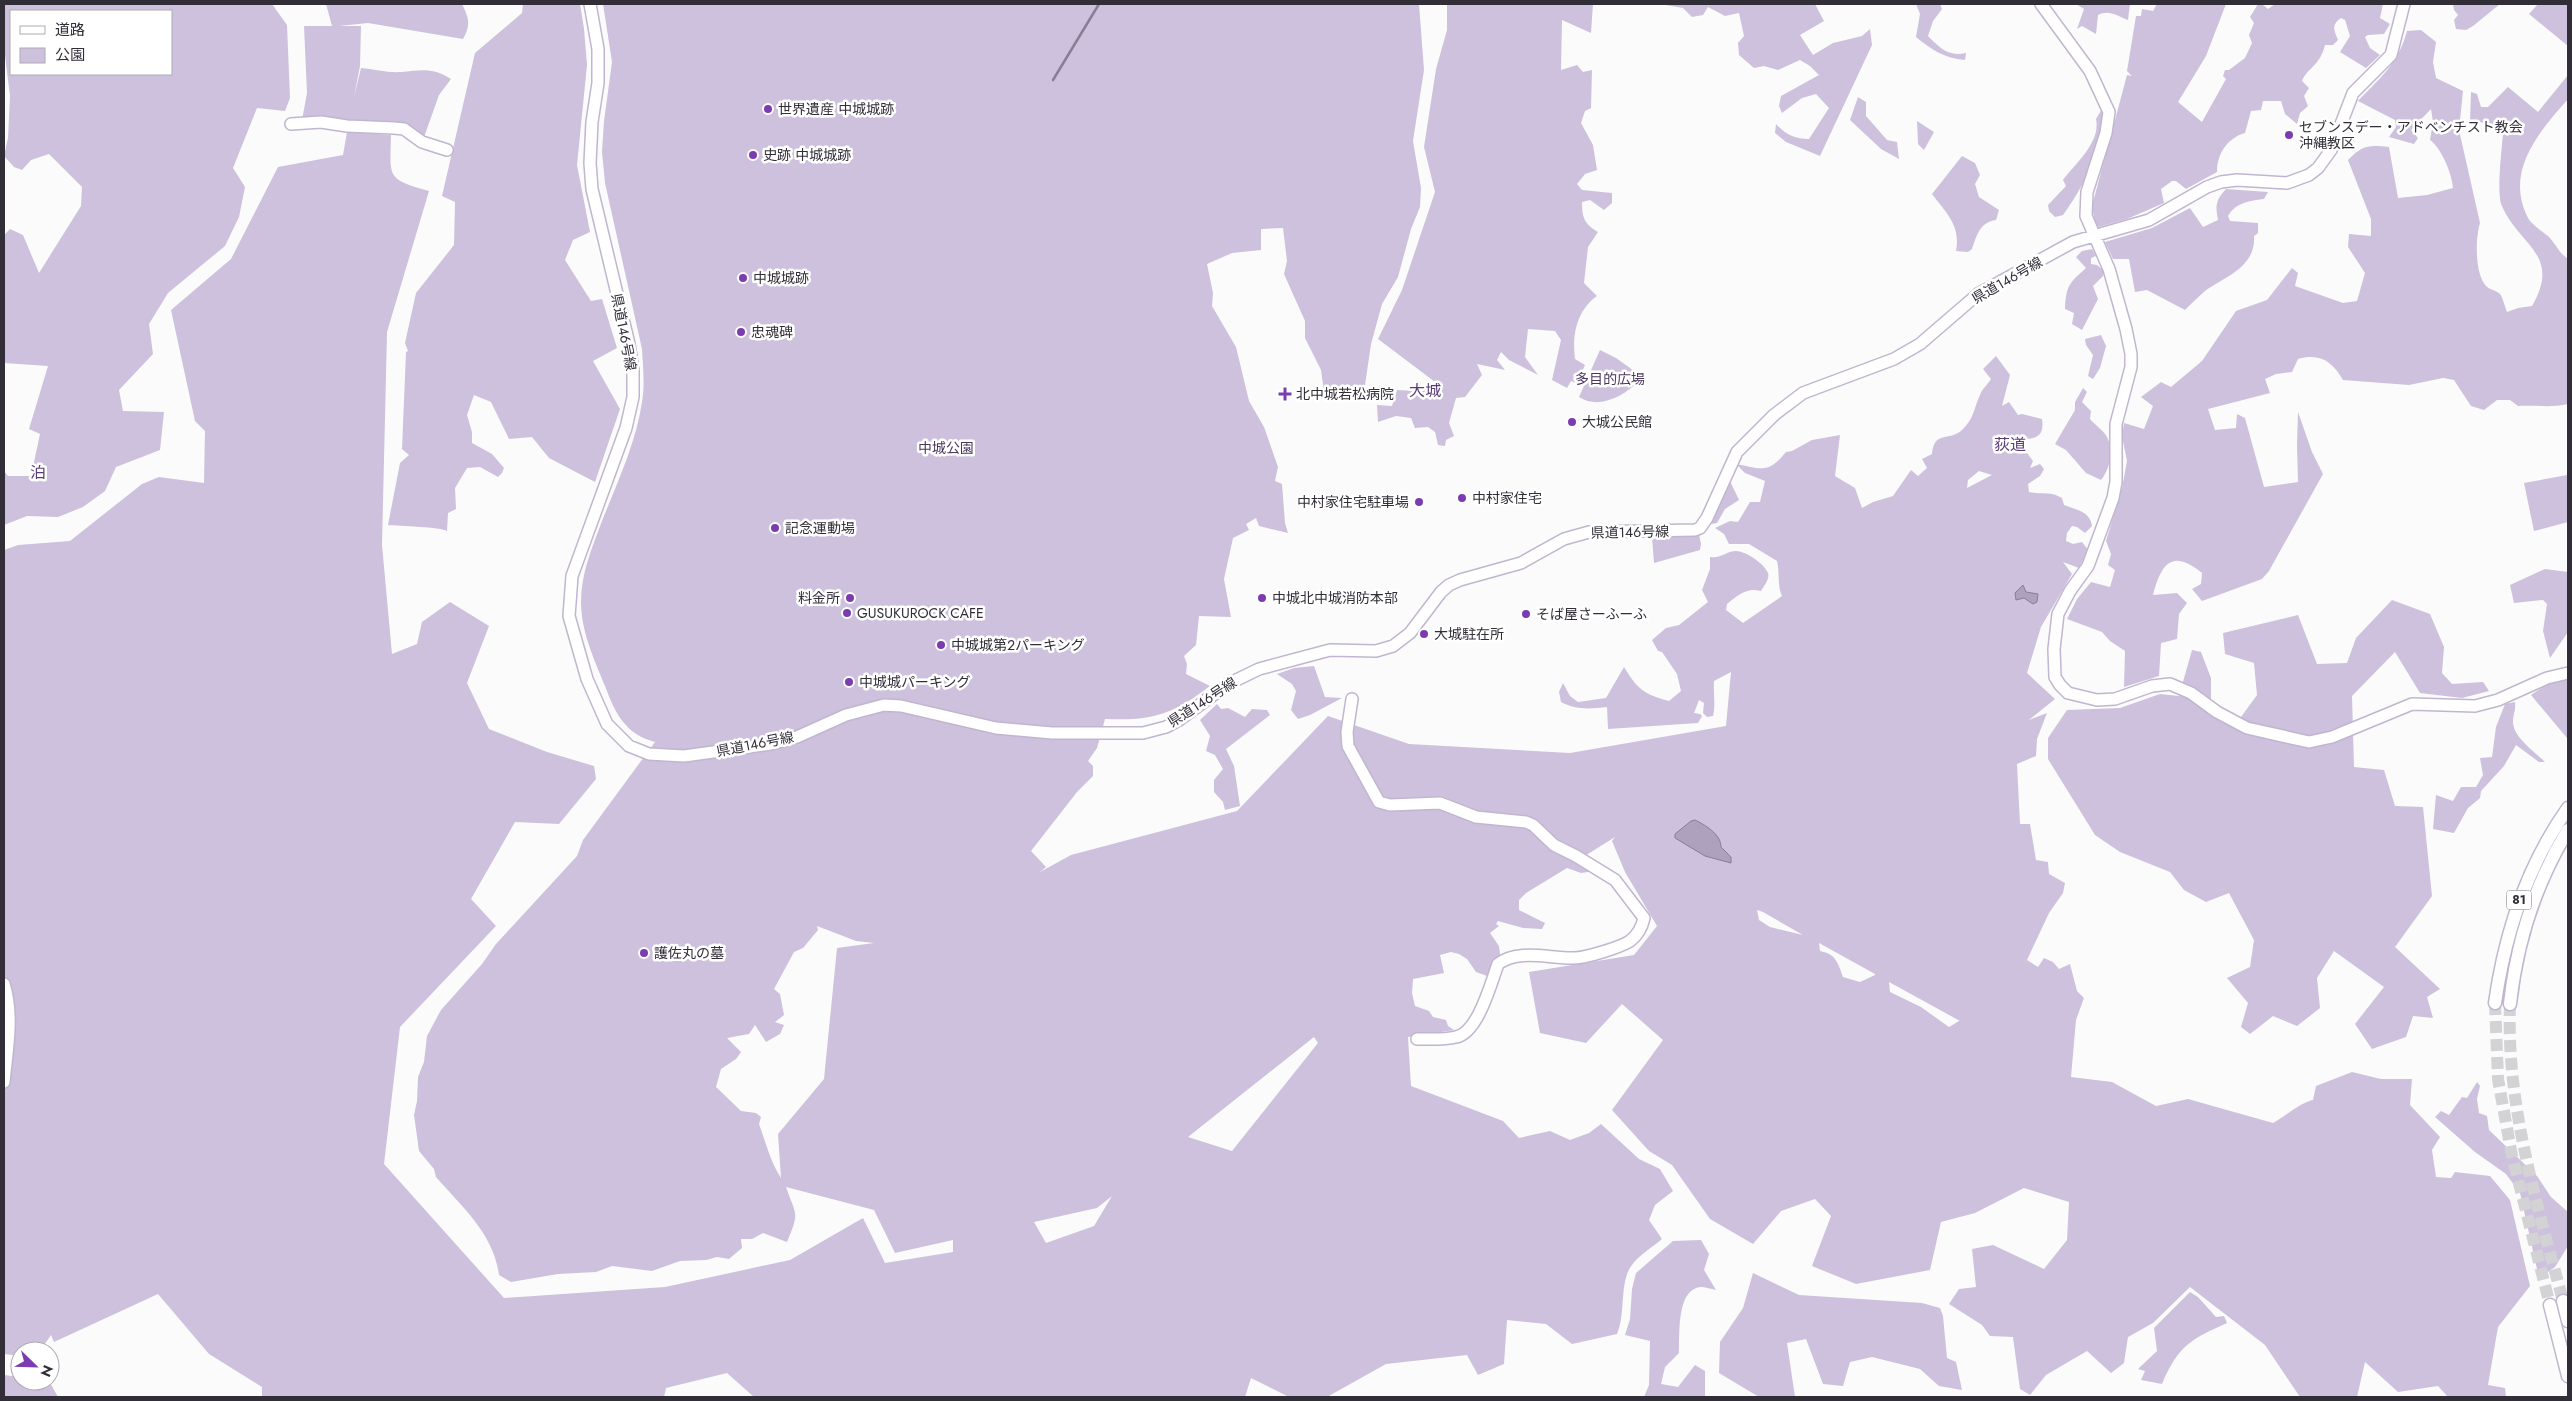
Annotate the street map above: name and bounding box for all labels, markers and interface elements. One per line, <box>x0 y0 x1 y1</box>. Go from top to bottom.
legend <box>10 10 172 75</box>
text: 道路 <box>55 19 85 41</box>
text: 公園 <box>55 44 85 66</box>
place label: 世界遺産 中城城跡 <box>778 99 894 119</box>
marker: 世界遺産 中城城跡 <box>762 103 774 115</box>
place label: セブンスデー・アドベンチスト教会 沖縄教区 <box>2299 117 2523 153</box>
marker: セブンスデー・アドベンチスト教会 沖縄教区 <box>2283 129 2295 141</box>
place label: 史跡 中城城跡 <box>763 145 851 165</box>
marker: 史跡 中城城跡 <box>747 149 759 161</box>
street label: 県道146号線 <box>1968 252 2046 308</box>
place label: 中城城跡 <box>753 268 809 288</box>
marker: 中城城跡 <box>737 272 749 284</box>
street label: 県道146号線 <box>607 292 641 372</box>
place label: 忠魂碑 <box>751 322 793 342</box>
marker: 忠魂碑 <box>735 326 747 338</box>
park label: 多目的広場 <box>1575 369 1645 389</box>
district label: 大城 <box>1409 379 1441 402</box>
place label: 北中城若松病院 <box>1296 384 1394 404</box>
marker: 北中城若松病院 <box>1278 387 1292 401</box>
place label: 大城公民館 <box>1582 412 1652 432</box>
marker: 大城公民館 <box>1566 416 1578 428</box>
district label: 荻道 <box>1994 433 2026 456</box>
park label: 中城公園 <box>918 438 974 458</box>
district label: 泊 <box>30 461 46 484</box>
place label: 中村家住宅 <box>1472 488 1542 508</box>
place label: 中村家住宅駐車場 <box>1297 492 1409 512</box>
marker: 中村家住宅 <box>1456 492 1468 504</box>
marker: 中村家住宅駐車場 <box>1413 496 1425 508</box>
place label: 記念運動場 <box>785 518 855 538</box>
street label: 県道146号線 <box>1591 521 1669 543</box>
marker: 記念運動場 <box>769 522 781 534</box>
place label: 料金所 <box>798 588 840 608</box>
place label: 中城北中城消防本部 <box>1272 588 1398 608</box>
marker: 料金所 <box>844 592 856 604</box>
marker: 中城北中城消防本部 <box>1256 592 1268 604</box>
place label: GUSUKUROCK CAFE <box>857 603 984 623</box>
place label: そば屋さーふーふ <box>1536 604 1647 624</box>
marker: GUSUKUROCK CAFE <box>841 607 853 619</box>
marker: そば屋さーふーふ <box>1520 608 1532 620</box>
place label: 大城駐在所 <box>1434 624 1504 644</box>
marker: 大城駐在所 <box>1418 628 1430 640</box>
place label: 中城城第２パーキング <box>951 635 1085 655</box>
marker: 中城城第２パーキング <box>935 639 947 651</box>
place label: 中城城パーキング <box>859 672 971 692</box>
street label: 県道146号線 <box>1164 672 1240 732</box>
marker: 中城城パーキング <box>843 676 855 688</box>
street label: 県道146号線 <box>715 727 795 761</box>
road number: 81 <box>2506 890 2532 910</box>
place label: 護佐丸の墓 <box>654 943 724 963</box>
marker: 護佐丸の墓 <box>638 947 650 959</box>
north arrow <box>10 1341 60 1391</box>
text: N <box>36 1362 58 1380</box>

